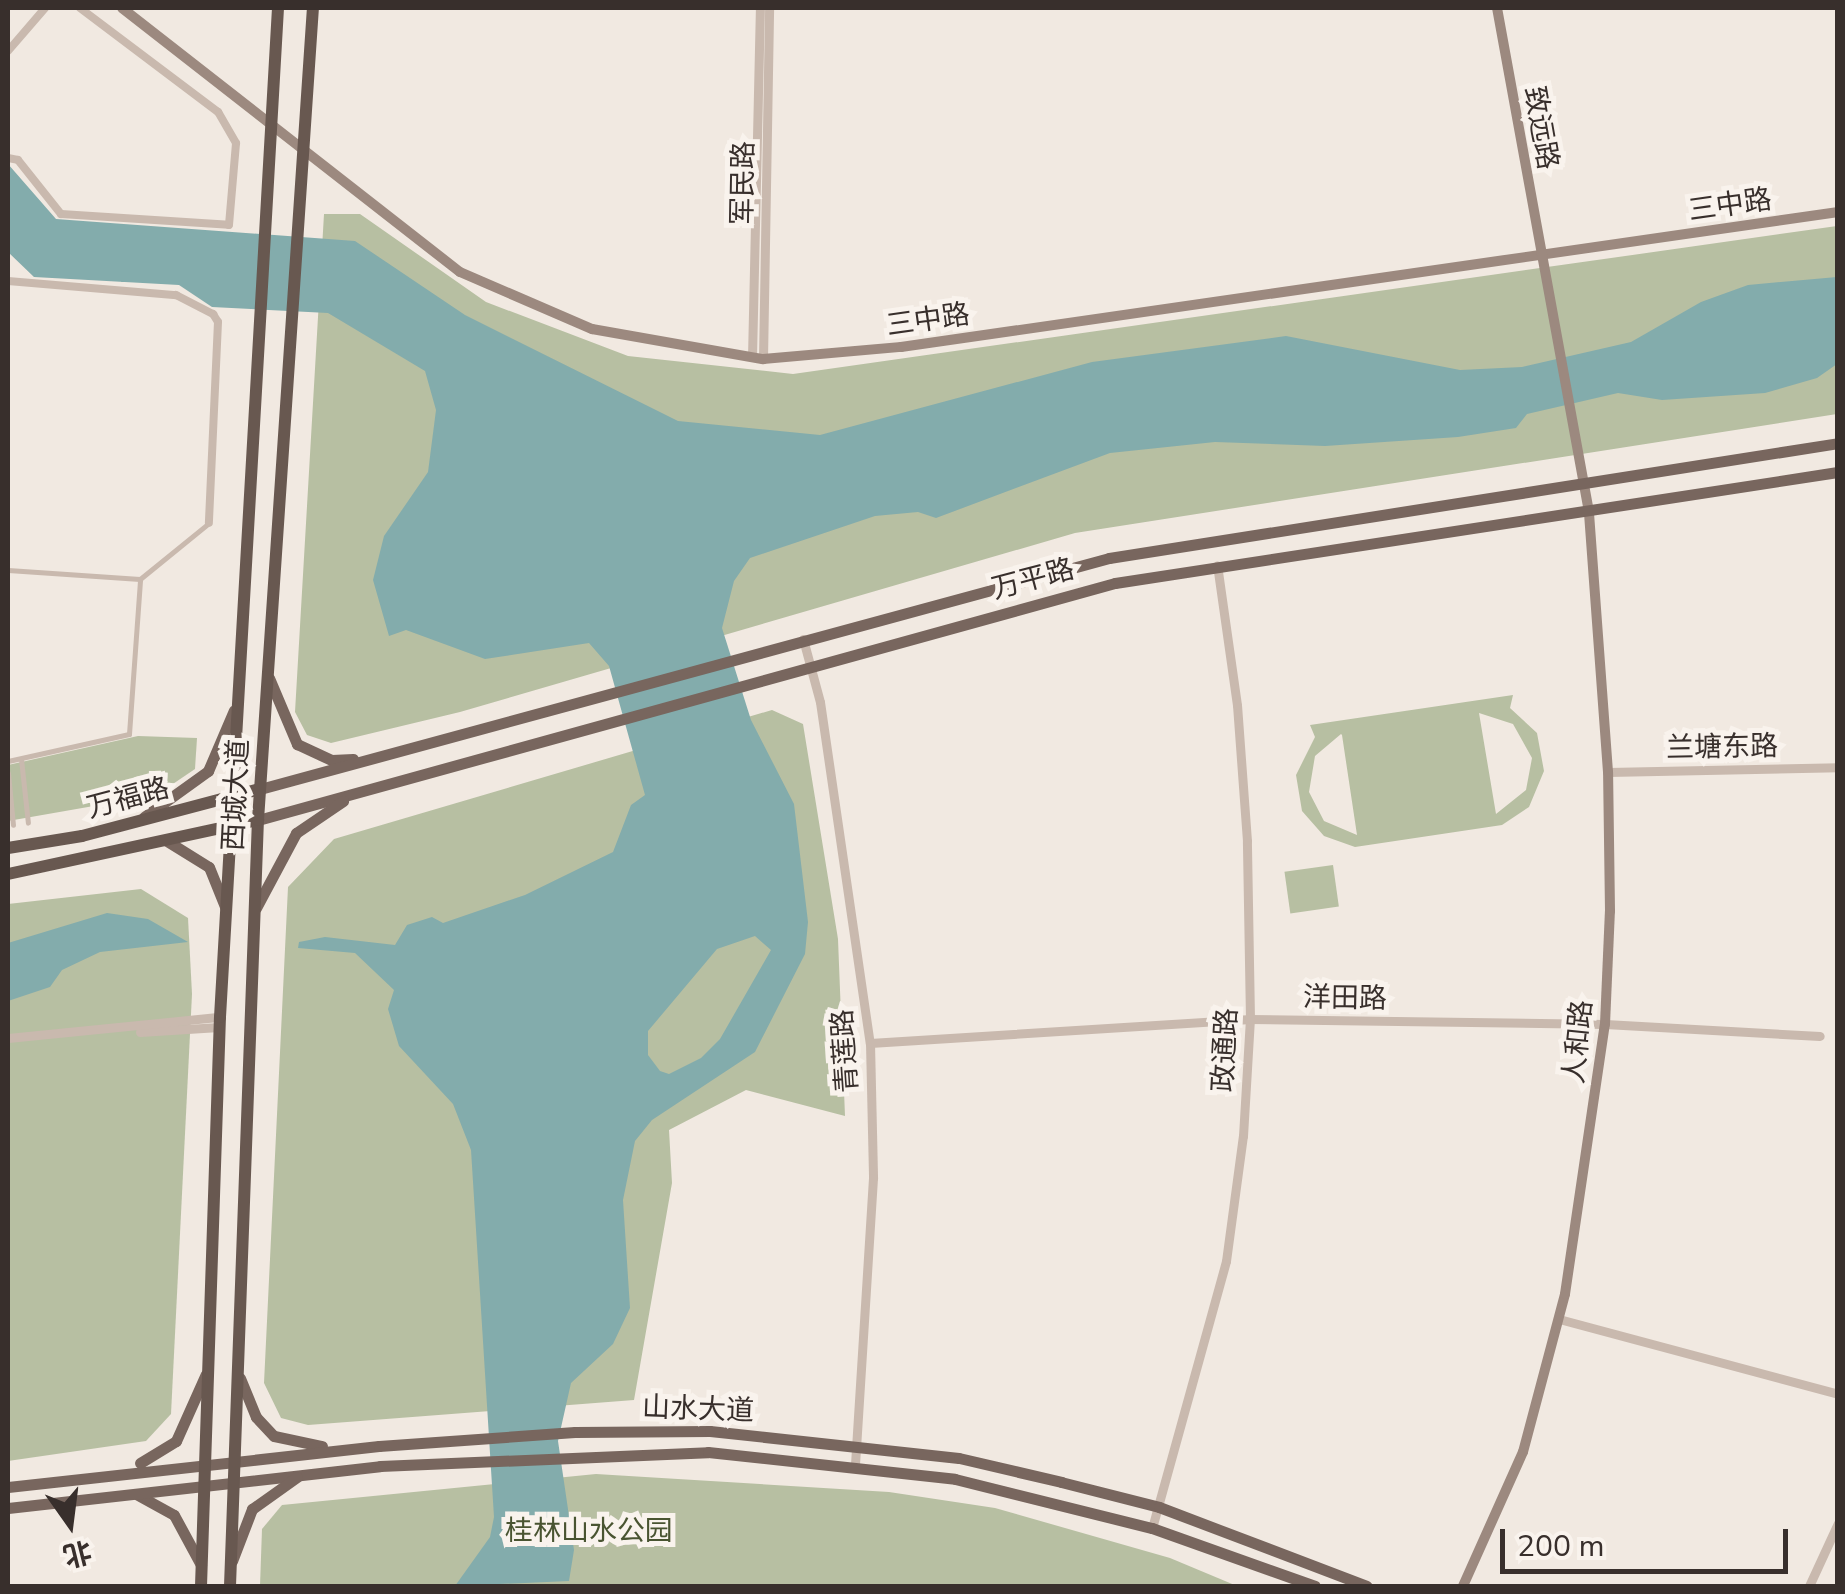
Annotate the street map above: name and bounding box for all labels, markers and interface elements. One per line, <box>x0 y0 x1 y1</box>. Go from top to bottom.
street label: 致远路 <box>1517 84 1565 172</box>
street label: 军民路 <box>725 141 761 225</box>
street label: 三中路 <box>1686 183 1774 227</box>
street label: 三中路 <box>884 298 972 342</box>
street label: 万平路 <box>988 552 1078 606</box>
street label: 兰塘东路 <box>1666 729 1778 765</box>
street label: 西城大道 <box>216 738 256 852</box>
street label: 万福路 <box>83 771 173 825</box>
street label: 洋田路 <box>1303 980 1387 1016</box>
street label: 人和路 <box>1557 998 1599 1086</box>
street label: 政通路 <box>1206 1007 1244 1093</box>
street label: 青莲路 <box>825 1008 865 1094</box>
street label: 山水大道 <box>641 1390 755 1428</box>
north arrow <box>20 1474 120 1574</box>
scale bar <box>1505 1509 1792 1571</box>
park label: 桂林山水公园 <box>505 1514 673 1548</box>
text: 200 m <box>1517 1526 1604 1567</box>
text: 北 <box>59 1531 95 1575</box>

